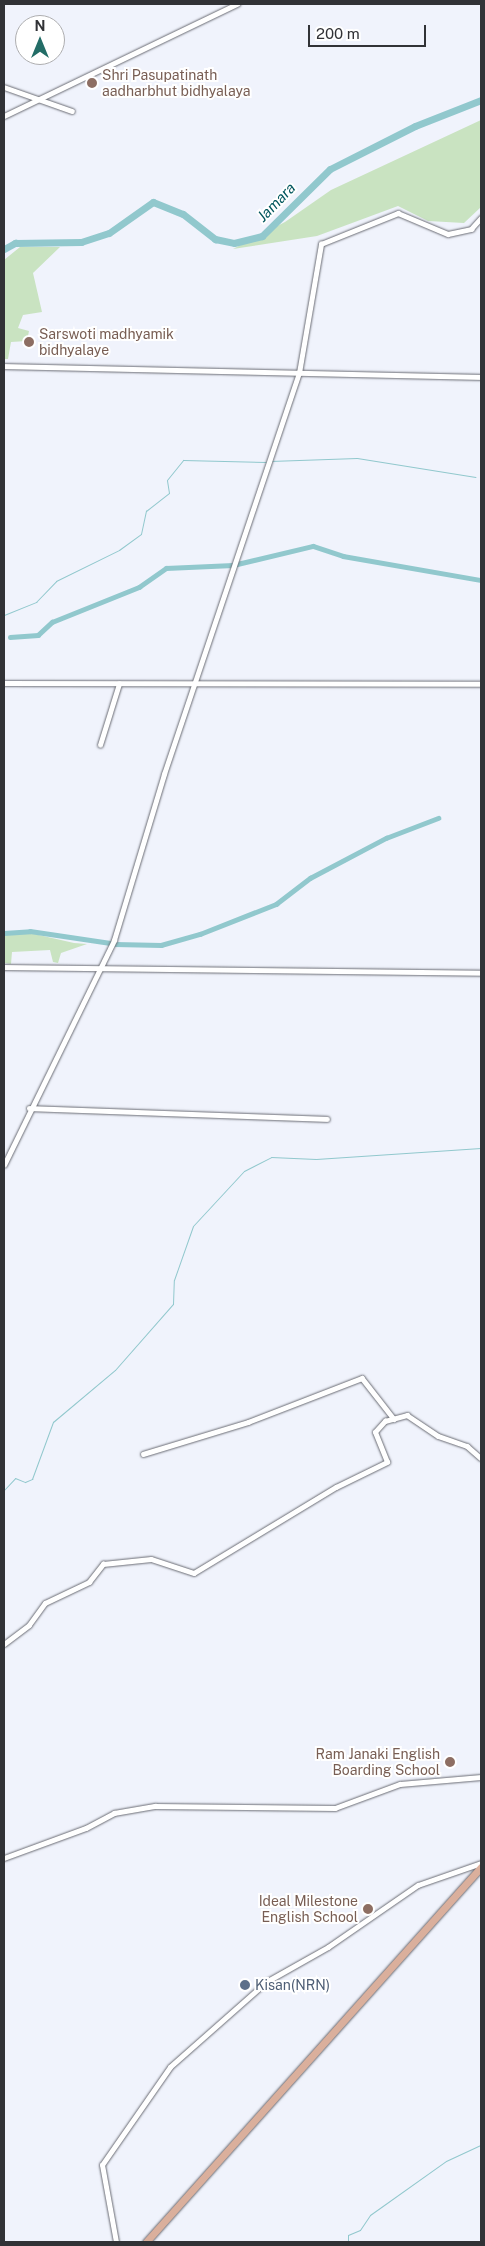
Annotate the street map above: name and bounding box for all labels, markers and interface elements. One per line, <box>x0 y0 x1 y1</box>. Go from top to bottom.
north arrow <box>15 15 65 65</box>
scale bar <box>310 15 428 47</box>
text: N <box>35 18 45 34</box>
text: 200 m <box>316 25 360 42</box>
place label: Shri Pasupatinath aadharbhut bidhyalaya <box>102 67 250 100</box>
marker: Shri Pasupatinath aadharbhut bidhyalaya <box>86 77 98 89</box>
water label: Jamara <box>253 179 299 225</box>
place label: Sarswoti madhyamik bidhyalaye <box>39 326 174 358</box>
marker: Sarswoti madhyamik bidhyalaye <box>23 336 35 348</box>
place label: Ram Janaki English Boarding School <box>316 1746 440 1778</box>
marker: Ram Janaki English Boarding School <box>444 1756 456 1768</box>
place label: Ideal Milestone English School <box>259 1893 358 1925</box>
marker: Ideal Milestone English School <box>362 1903 374 1915</box>
place label: Kisan(NRN) <box>255 1977 330 1993</box>
marker: Kisan(NRN) <box>239 1979 251 1991</box>

